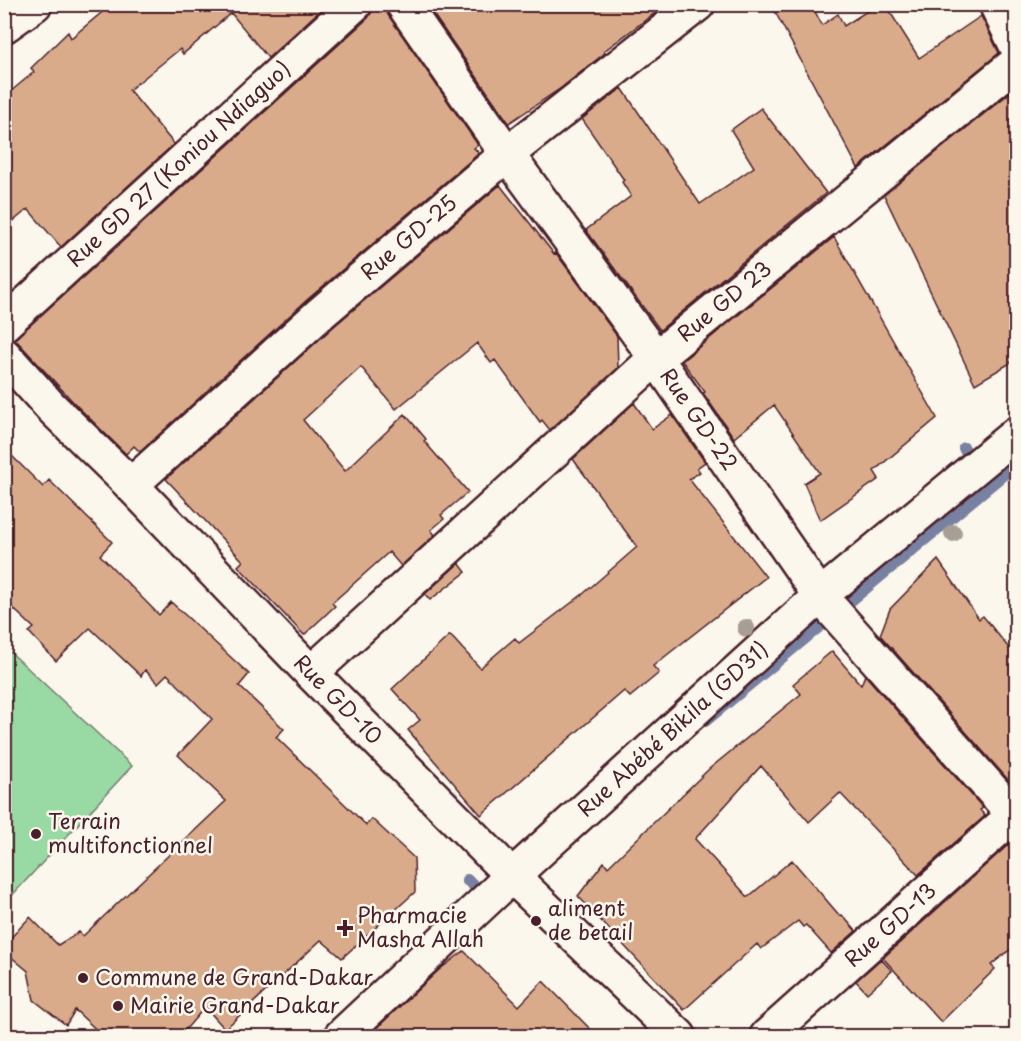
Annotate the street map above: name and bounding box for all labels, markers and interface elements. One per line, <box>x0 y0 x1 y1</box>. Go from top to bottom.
street label: Rue GD 27 (Koniou Ndiaguo) <box>59 52 297 273</box>
street label: Rue GD-25 <box>353 186 463 287</box>
street label: Rue GD 23 <box>669 252 777 348</box>
street label: Rue GD-22 <box>653 361 747 476</box>
street label: Rue Abébé Bikila (GD31) <box>569 633 774 823</box>
street label: Rue GD-10 <box>287 646 391 751</box>
place label: Terrain multifonctionnel <box>48 804 213 860</box>
marker: Terrain multifonctionnel <box>29 827 43 841</box>
street label: Rue GD-13 <box>836 874 942 974</box>
place label: aliment de betail <box>548 891 633 947</box>
place label: Pharmacie Masha Allah <box>357 898 484 954</box>
marker: aliment de betail <box>529 914 543 928</box>
marker: Pharmacie Masha Allah <box>338 921 352 935</box>
place label: Commune de Grand-Dakar <box>95 960 373 992</box>
marker: Commune de Grand-Dakar <box>76 971 90 985</box>
place label: Mairie Grand-Dakar <box>130 988 340 1020</box>
marker: Mairie Grand-Dakar <box>111 999 125 1013</box>

